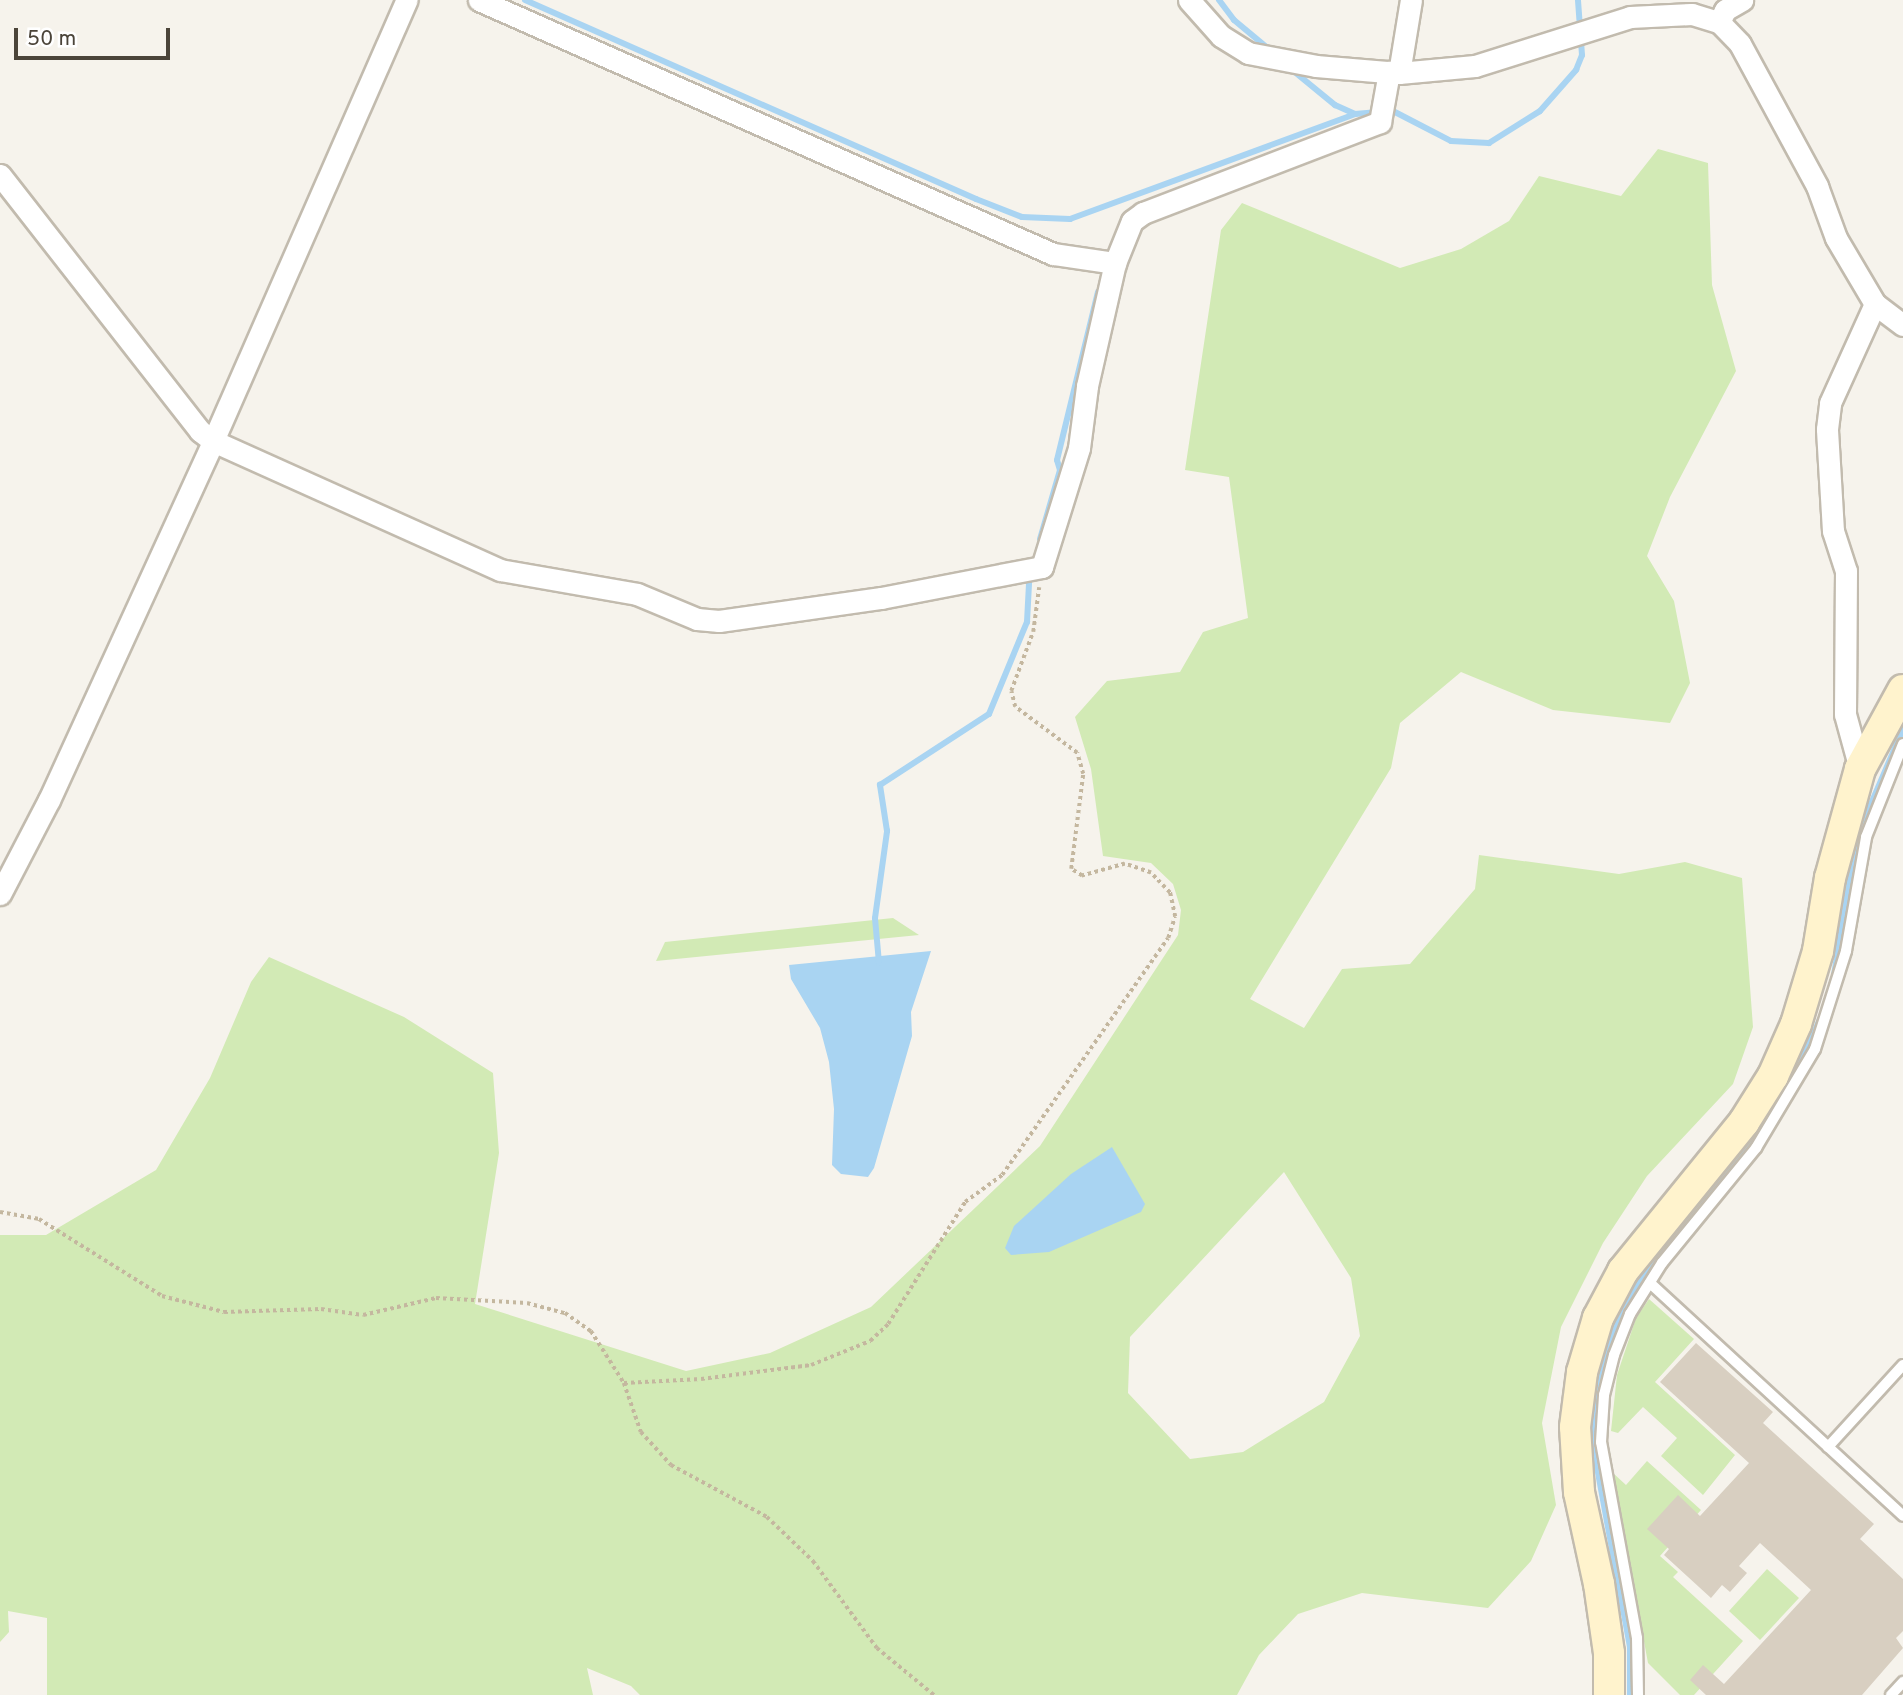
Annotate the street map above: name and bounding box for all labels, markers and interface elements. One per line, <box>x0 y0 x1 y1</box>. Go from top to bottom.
scale bar <box>18 14 173 58</box>
text: 50 m <box>27 26 76 53</box>

